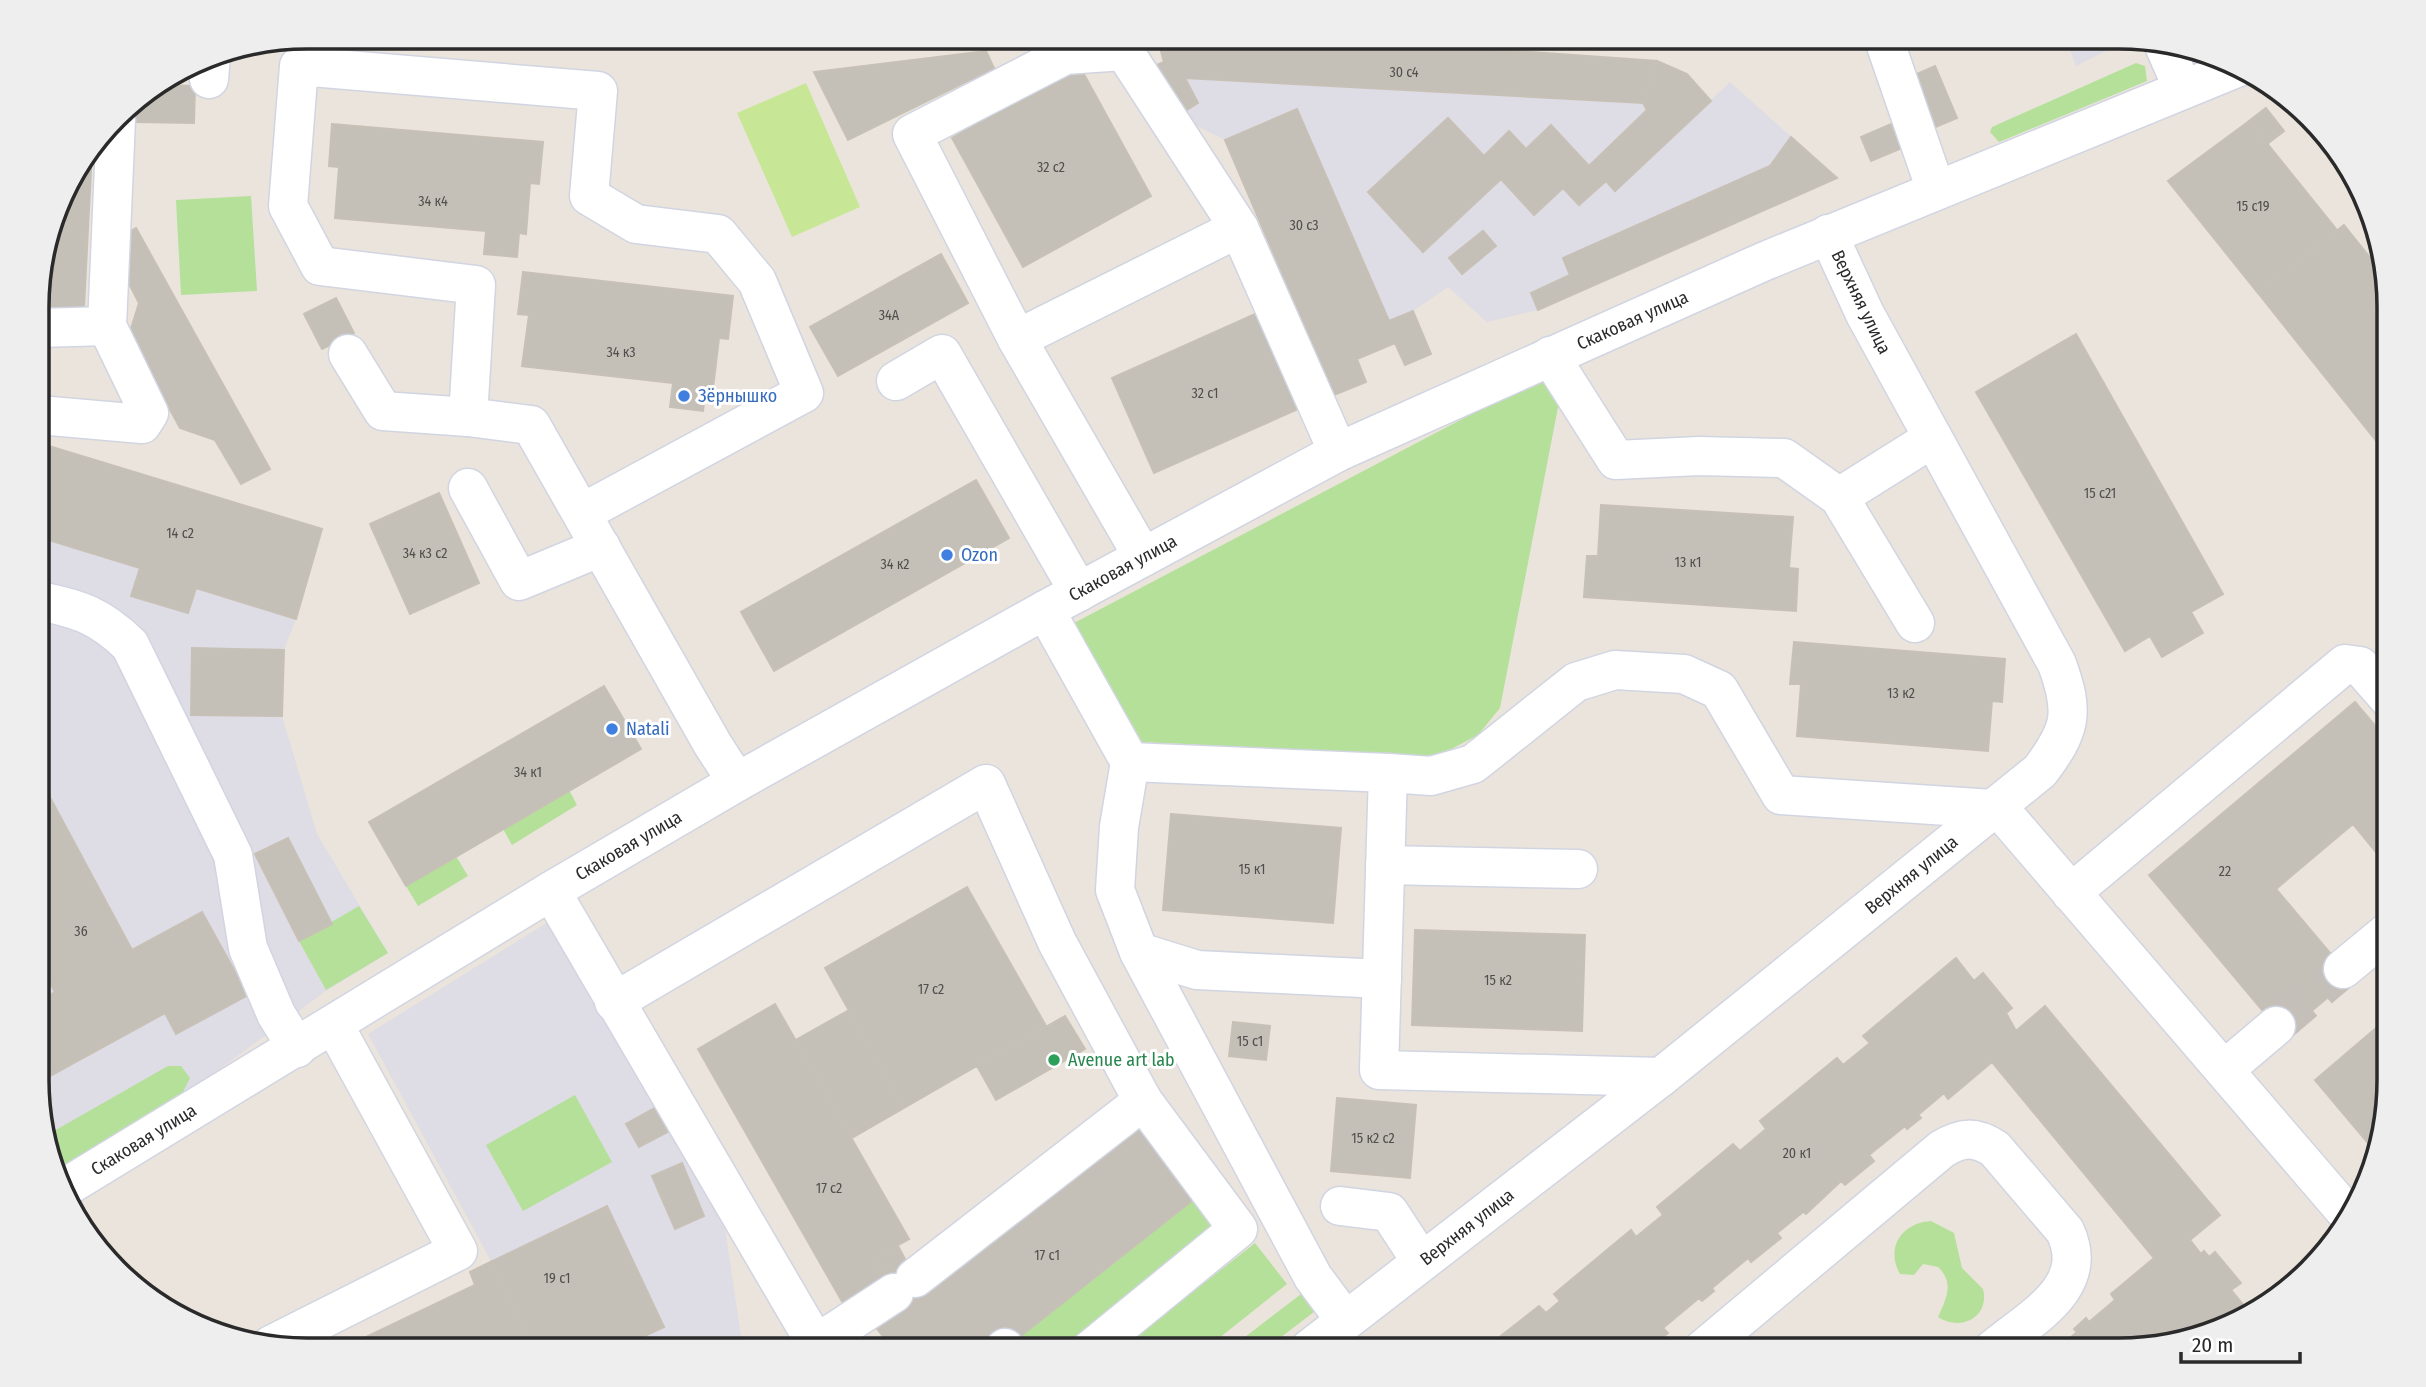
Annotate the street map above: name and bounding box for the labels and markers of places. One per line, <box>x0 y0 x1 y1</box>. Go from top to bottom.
place label: Зёрнышко <box>698 385 777 407</box>
marker: Зёрнышко <box>676 388 692 404</box>
place label: Ozon <box>961 544 998 566</box>
marker: Ozon <box>939 547 955 563</box>
place label: Natali <box>626 718 669 740</box>
marker: Natali <box>604 721 620 737</box>
place label: Avenue art lab <box>1068 1049 1175 1071</box>
marker: Avenue art lab <box>1046 1052 1062 1068</box>

